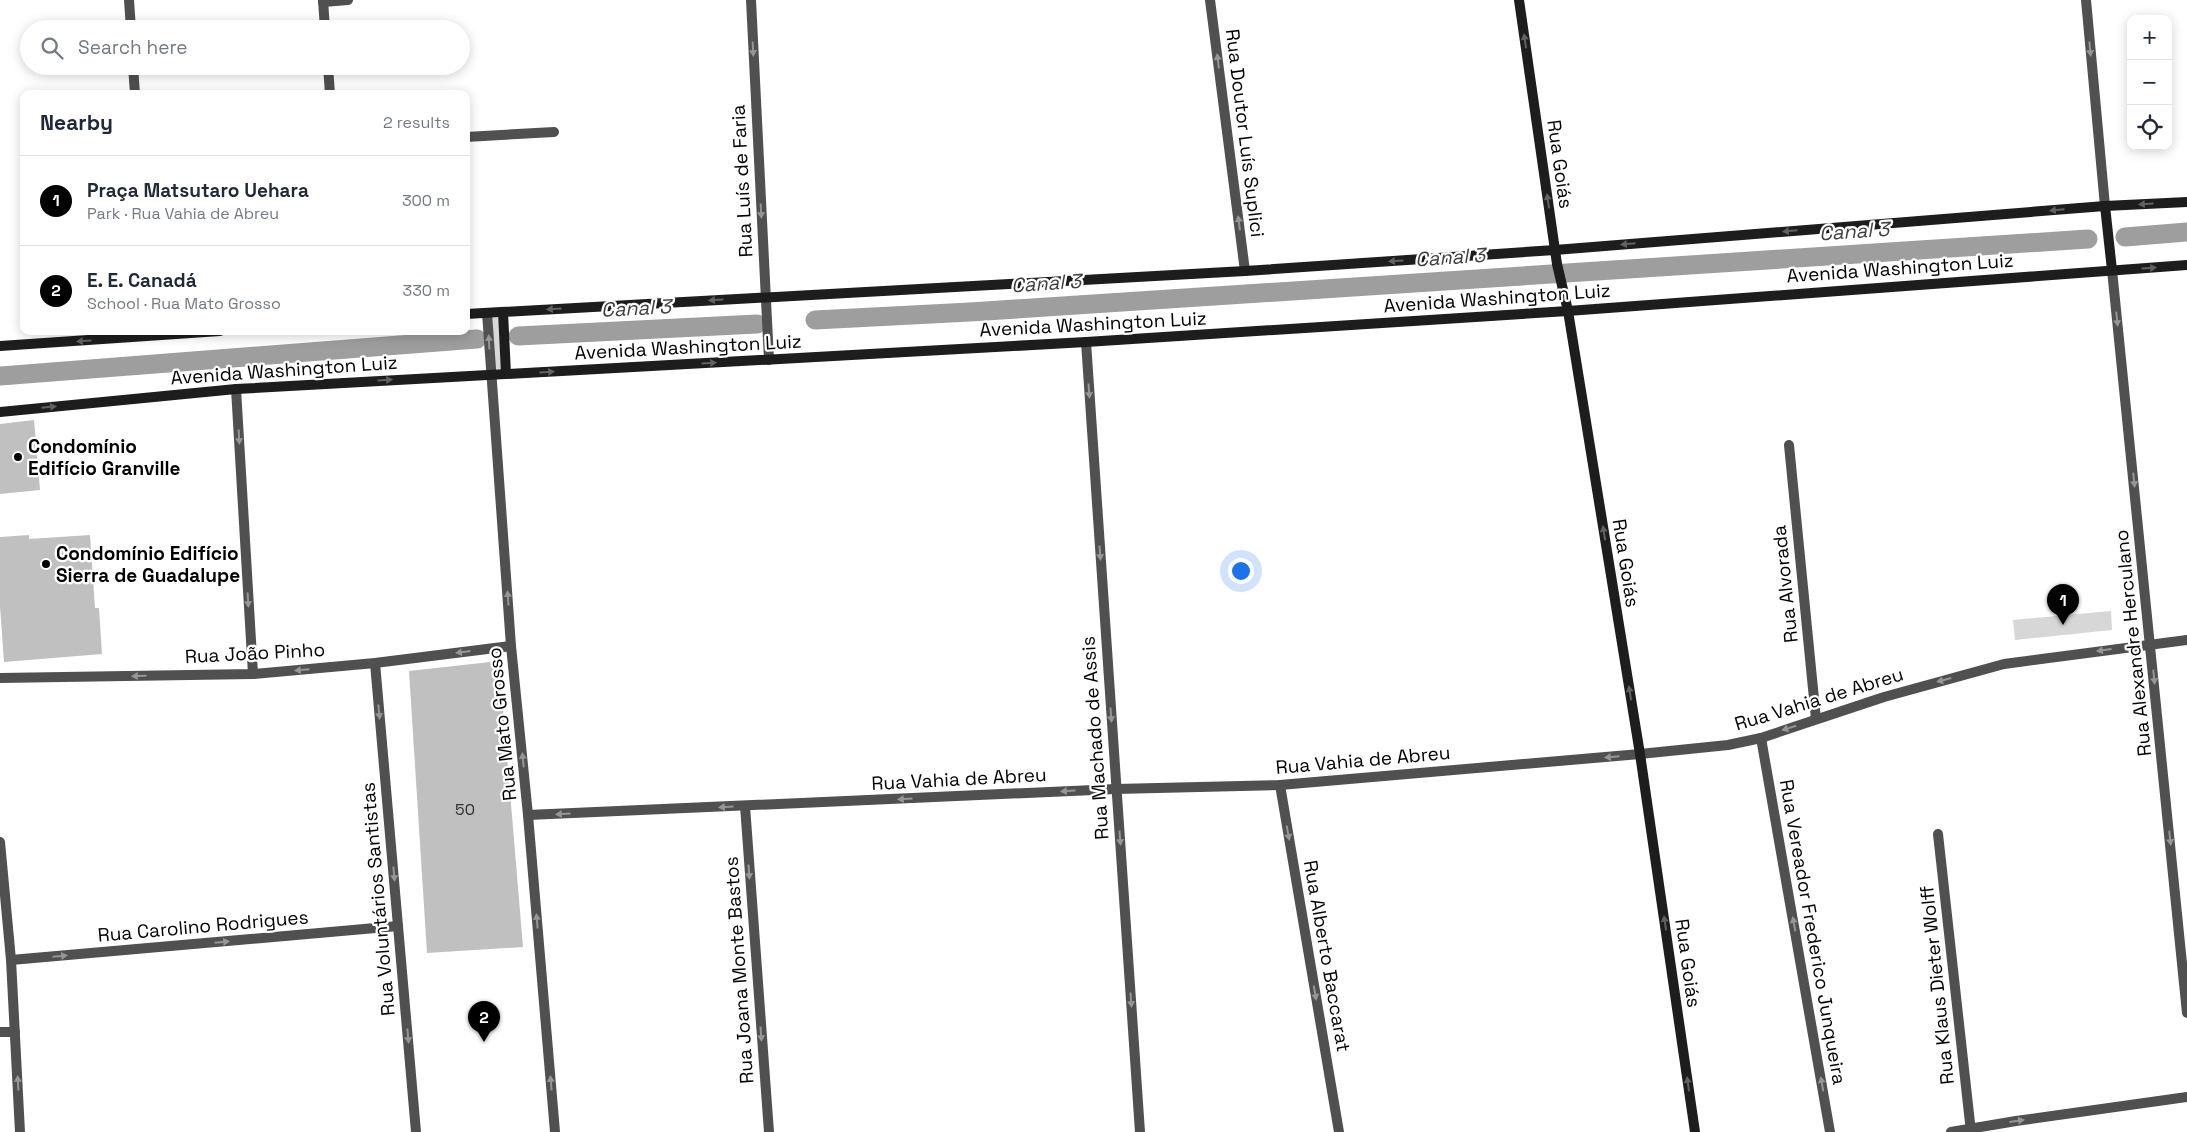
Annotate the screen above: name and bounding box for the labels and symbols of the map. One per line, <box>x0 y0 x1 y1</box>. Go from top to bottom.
street label: Rua Doutor Luís Suplici <box>1220 27 1270 239</box>
one-way arrow <box>1521 32 1529 48</box>
one-way arrow <box>750 41 758 57</box>
one-way arrow <box>2086 41 2094 57</box>
one-way arrow <box>1214 53 1222 69</box>
street label: Rua Luís de Faria <box>726 104 758 258</box>
street label: Rua Goiás <box>1541 118 1579 210</box>
one-way arrow <box>1544 193 1552 209</box>
one-way arrow <box>2138 200 2154 208</box>
one-way arrow <box>757 203 765 219</box>
one-way arrow <box>2049 206 2065 214</box>
one-way arrow <box>1234 214 1242 230</box>
water label: Canal 3 <box>1818 215 1893 246</box>
one-way arrow <box>1782 227 1798 235</box>
one-way arrow <box>1620 240 1636 248</box>
water label: Canal 3 <box>1414 241 1489 272</box>
street label: Avenida Washington Luiz <box>1786 248 2014 288</box>
one-way arrow <box>1388 257 1404 265</box>
one-way arrow <box>2142 263 2158 271</box>
water label: Canal 3 <box>1010 267 1085 298</box>
street label: Avenida Washington Luiz <box>1383 278 1611 318</box>
water label: Canal 3 <box>600 293 675 323</box>
one-way arrow <box>708 296 724 304</box>
one-way arrow <box>545 306 561 314</box>
street label: Avenida Washington Luiz <box>979 306 1207 342</box>
one-way arrow <box>2113 311 2121 327</box>
street label: Avenida Washington Luiz <box>574 329 802 365</box>
one-way arrow <box>485 334 493 350</box>
one-way arrow <box>76 337 92 345</box>
street label: Avenida Washington Luiz <box>170 350 398 390</box>
one-way arrow <box>702 359 718 367</box>
one-way arrow <box>539 367 555 375</box>
one-way arrow <box>377 376 393 384</box>
one-way arrow <box>1086 383 1094 399</box>
one-way arrow <box>41 403 57 411</box>
one-way arrow <box>236 430 244 446</box>
place label: Condomínio Edifício Granville <box>28 434 181 481</box>
marker: Condomínio Edifício Granville <box>12 451 24 463</box>
one-way arrow <box>2130 473 2138 489</box>
street label: Rua Goiás <box>1607 517 1645 609</box>
one-way arrow <box>1599 524 1607 540</box>
street label: Rua Alvorada <box>1766 524 1804 644</box>
street label: Rua Alexandre Herculano <box>2109 528 2157 758</box>
place label: Condomínio Edifício Sierra de Guadalupe <box>56 541 240 588</box>
one-way arrow <box>1097 545 1105 561</box>
marker: Condomínio Edifício Sierra de Guadalupe <box>40 558 52 570</box>
your location <box>1228 558 1254 584</box>
pin: 1 <box>2047 584 2079 625</box>
one-way arrow <box>503 590 511 606</box>
one-way arrow <box>245 592 253 608</box>
street label: Rua Machado de Assis <box>1075 635 1115 841</box>
street label: Rua João Pinho <box>184 637 326 669</box>
street label: Rua Mato Grosso <box>482 646 522 802</box>
one-way arrow <box>2096 646 2112 654</box>
one-way arrow <box>455 648 471 656</box>
street label: Rua Vahia de Abreu <box>1732 661 1906 737</box>
one-way arrow <box>293 666 309 674</box>
one-way arrow <box>2150 669 2158 685</box>
one-way arrow <box>131 672 147 680</box>
one-way arrow <box>1937 676 1952 684</box>
one-way arrow <box>1625 685 1633 701</box>
one-way arrow <box>375 704 383 720</box>
one-way arrow <box>1108 707 1116 723</box>
one-way arrow <box>1782 725 1797 732</box>
street label: Rua Vahia de Abreu <box>1275 740 1451 780</box>
one-way arrow <box>519 751 527 767</box>
one-way arrow <box>1604 753 1620 761</box>
street label: Rua Vahia de Abreu <box>871 762 1047 796</box>
street label: Rua Vereador Frederico Junqueira <box>1774 777 1852 1087</box>
street label: Rua Voluntários Santistas <box>355 781 401 1017</box>
one-way arrow <box>1059 788 1075 796</box>
one-way arrow <box>897 795 913 803</box>
house number: 50 <box>455 799 475 820</box>
one-way arrow <box>717 803 733 811</box>
one-way arrow <box>555 810 571 818</box>
one-way arrow <box>1285 825 1293 841</box>
one-way arrow <box>1116 830 1124 846</box>
one-way arrow <box>2166 831 2174 847</box>
street label: Rua Joana Monte Bastos <box>719 856 759 1084</box>
street label: Rua Alberto Baccarat <box>1298 858 1356 1054</box>
one-way arrow <box>746 864 754 880</box>
one-way arrow <box>390 866 398 882</box>
street label: Rua Klaus Dieter Wolff <box>1914 884 1960 1086</box>
street label: Rua Carolino Rodrigues <box>97 904 309 948</box>
one-way arrow <box>533 913 541 929</box>
one-way arrow <box>1660 915 1668 931</box>
one-way arrow <box>1789 916 1797 932</box>
street label: Rua Goiás <box>1669 917 1707 1009</box>
one-way arrow <box>214 938 230 946</box>
one-way arrow <box>52 952 68 960</box>
one-way arrow <box>1312 986 1320 1002</box>
one-way arrow <box>1127 992 1135 1008</box>
pin: 2 <box>468 1001 500 1042</box>
one-way arrow <box>758 1026 766 1042</box>
one-way arrow <box>404 1028 412 1044</box>
one-way arrow <box>13 1075 21 1091</box>
one-way arrow <box>546 1075 554 1091</box>
one-way arrow <box>1684 1075 1692 1091</box>
one-way arrow <box>1817 1076 1825 1092</box>
one-way arrow <box>2009 1116 2025 1124</box>

